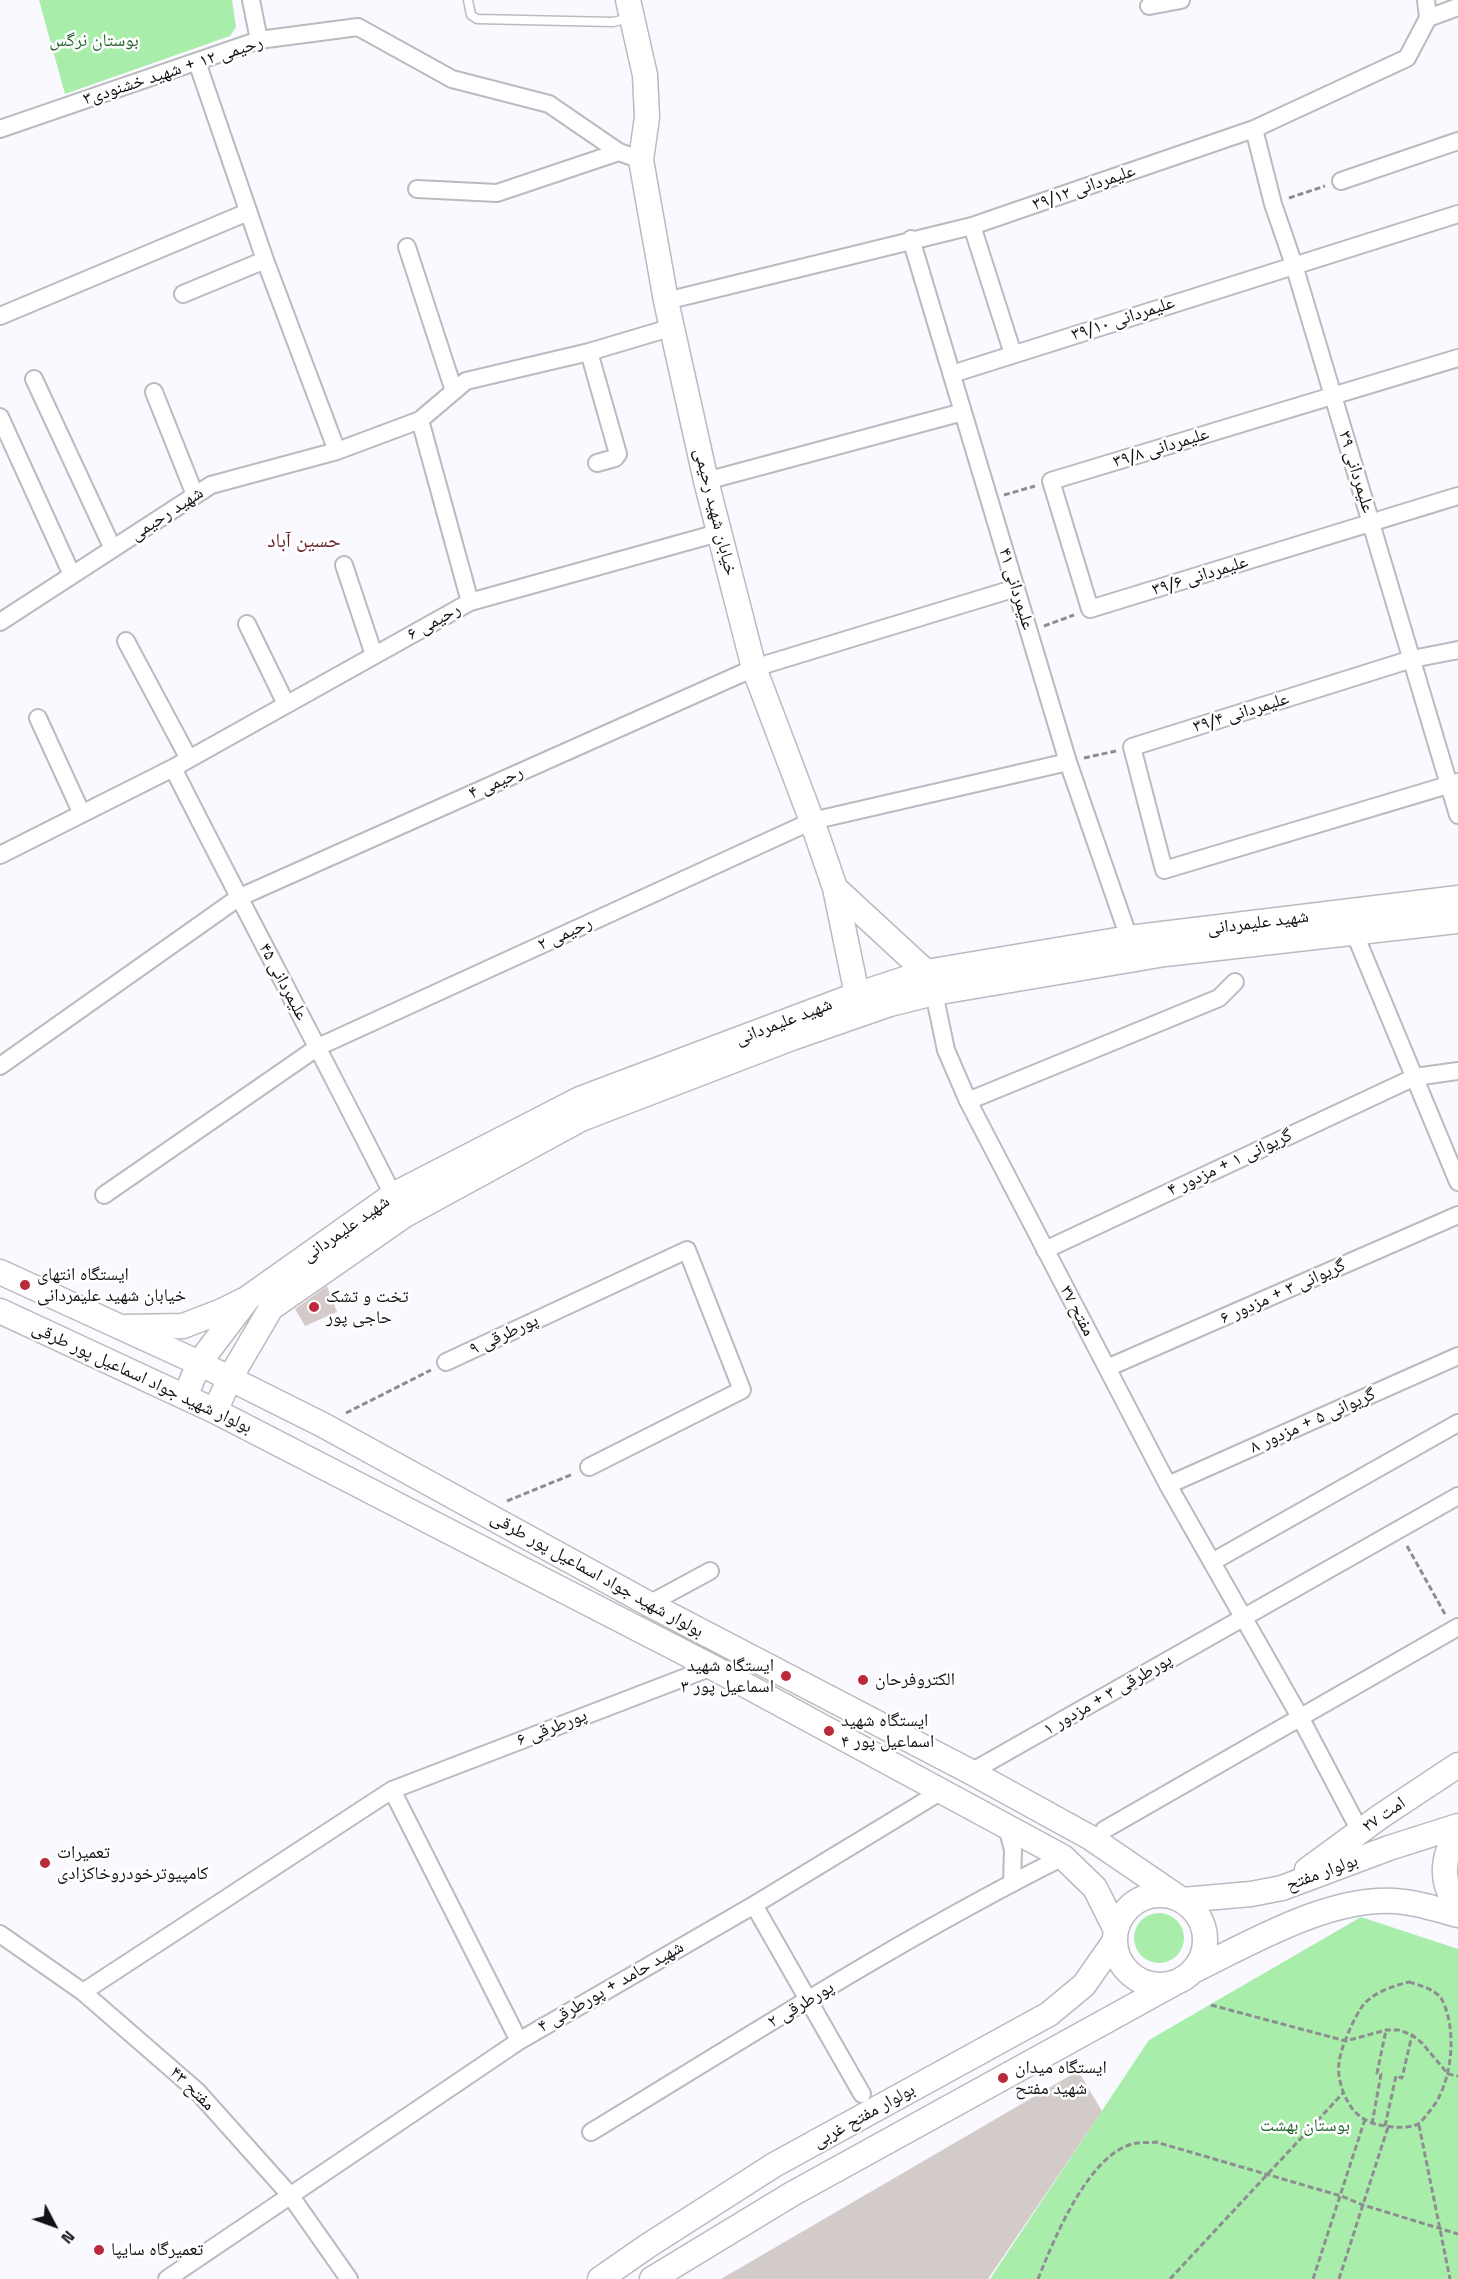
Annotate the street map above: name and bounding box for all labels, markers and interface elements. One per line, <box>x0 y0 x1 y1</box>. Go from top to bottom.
park label: بوستان نرگس <box>49 30 139 52</box>
street label: رحیمی ۱۲ + شهید خشنودی۳ <box>80 32 266 110</box>
street label: علیمردانی ۳۹/۱۲ <box>1030 160 1138 216</box>
street label: علیمردانی ۳۹/۱۰ <box>1069 292 1177 346</box>
street label: علیمردانی ۳۹/۸ <box>1110 423 1212 473</box>
street label: علیمردانی ۳۹ <box>1333 428 1379 516</box>
street label: خیابان شهید رحیمی <box>689 446 741 578</box>
street label: شهید رحیمی <box>126 482 208 546</box>
district label: حسین آباد <box>267 530 341 554</box>
street label: علیمردانی ۴۱ <box>993 545 1039 633</box>
street label: علیمردانی ۳۹/۶ <box>1149 551 1251 601</box>
street label: رحیمی ۶ <box>404 599 464 645</box>
street label: علیمردانی ۳۹/۴ <box>1190 688 1292 738</box>
street label: رحیمی ۴ <box>465 761 527 805</box>
street label: شهید علیمردانی <box>1206 906 1310 940</box>
street label: رحیمی ۲ <box>534 912 596 956</box>
street label: علیمردانی ۴۵ <box>254 940 312 1024</box>
street label: شهید علیمردانی <box>732 994 836 1050</box>
street label: گریوانی ۱ + مزدور ۴ <box>1164 1125 1296 1201</box>
street label: شهید علیمردانی <box>298 1191 394 1267</box>
street label: گریوانی ۳ + مزدور ۶ <box>1217 1255 1349 1329</box>
place label: ایستگاه انتهای خیابان شهید علیمردانی <box>37 1264 186 1306</box>
marker: ایستگاه انتهای خیابان شهید علیمردانی <box>18 1278 32 1292</box>
street label: مفتح ۳۷ <box>1055 1282 1099 1340</box>
place label: تخت و تشک حاجی پور <box>326 1286 409 1328</box>
marker: تخت و تشک حاجی پور <box>307 1300 321 1314</box>
street label: پورطرقی ۹ <box>466 1310 542 1360</box>
street label: بولوار شهید جواد اسماعیل پور طرقی <box>29 1317 255 1439</box>
street label: گریوانی ۵ + مزدور ۸ <box>1247 1384 1379 1458</box>
street label: بولوار شهید جواد اسماعیل پور طرقی <box>487 1507 707 1643</box>
street label: پورطرقی ۳ + مزدور ۱ <box>1040 1649 1176 1741</box>
place label: ایستگاه شهید اسماعیل پور ۳ <box>681 1655 774 1698</box>
marker: ایستگاه شهید اسماعیل پور ۳ <box>779 1669 793 1683</box>
place label: الکتروفرحان <box>875 1669 955 1691</box>
marker: الکتروفرحان <box>856 1673 870 1687</box>
street label: پورطرقی ۶ <box>514 1705 590 1751</box>
place label: ایستگاه شهید اسماعیل پور ۴ <box>841 1710 934 1752</box>
marker: ایستگاه شهید اسماعیل پور ۴ <box>822 1724 836 1738</box>
street label: امت ۲۷ <box>1358 1792 1410 1838</box>
place label: تعمیرات کامپیوترخودروخاکزادی <box>57 1842 208 1884</box>
street label: بولوار مفتح <box>1283 1850 1361 1896</box>
marker: تعمیرات کامپیوترخودروخاکزادی <box>38 1856 52 1870</box>
street label: شهید حامد + پورطرقی ۴ <box>534 1936 688 2038</box>
street label: پورطرقی ۲ <box>764 1977 838 2033</box>
place label: ایستگاه میدان شهید مفتح <box>1015 2057 1107 2100</box>
street label: مفتح ۴۳ <box>165 2062 219 2116</box>
marker: ایستگاه میدان شهید مفتح <box>996 2071 1010 2085</box>
street label: بولوار مفتح غربی <box>809 2079 919 2153</box>
park label: بوستان بهشت <box>1260 2115 1350 2137</box>
north arrow <box>24 2195 84 2255</box>
text: N <box>57 2226 79 2248</box>
place label: تعمیرگاه سایپا <box>111 2239 203 2261</box>
marker: تعمیرگاه سایپا <box>92 2243 106 2257</box>

